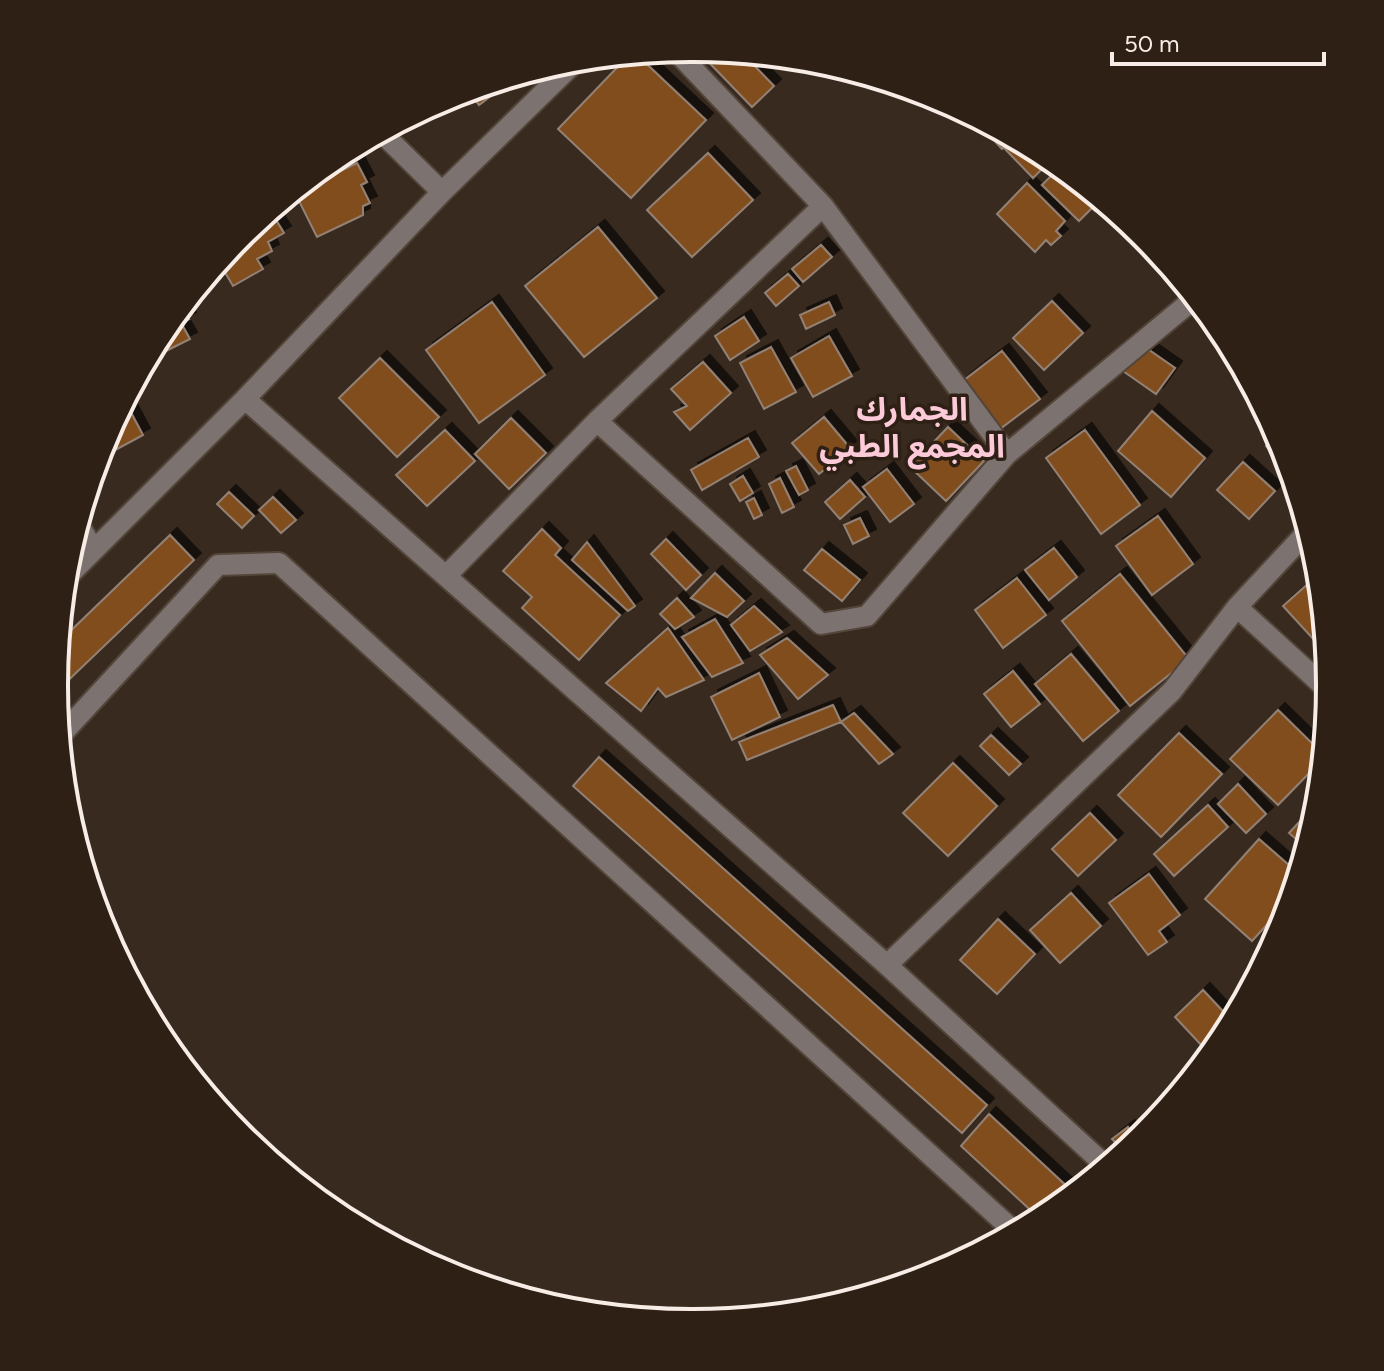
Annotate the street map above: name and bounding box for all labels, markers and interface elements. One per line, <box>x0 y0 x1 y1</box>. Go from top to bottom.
scale bar <box>1112 16 1324 66</box>
text: 50 m <box>1124 29 1180 58</box>
district label: الجمارك المجمع الطبي <box>819 390 1005 471</box>

